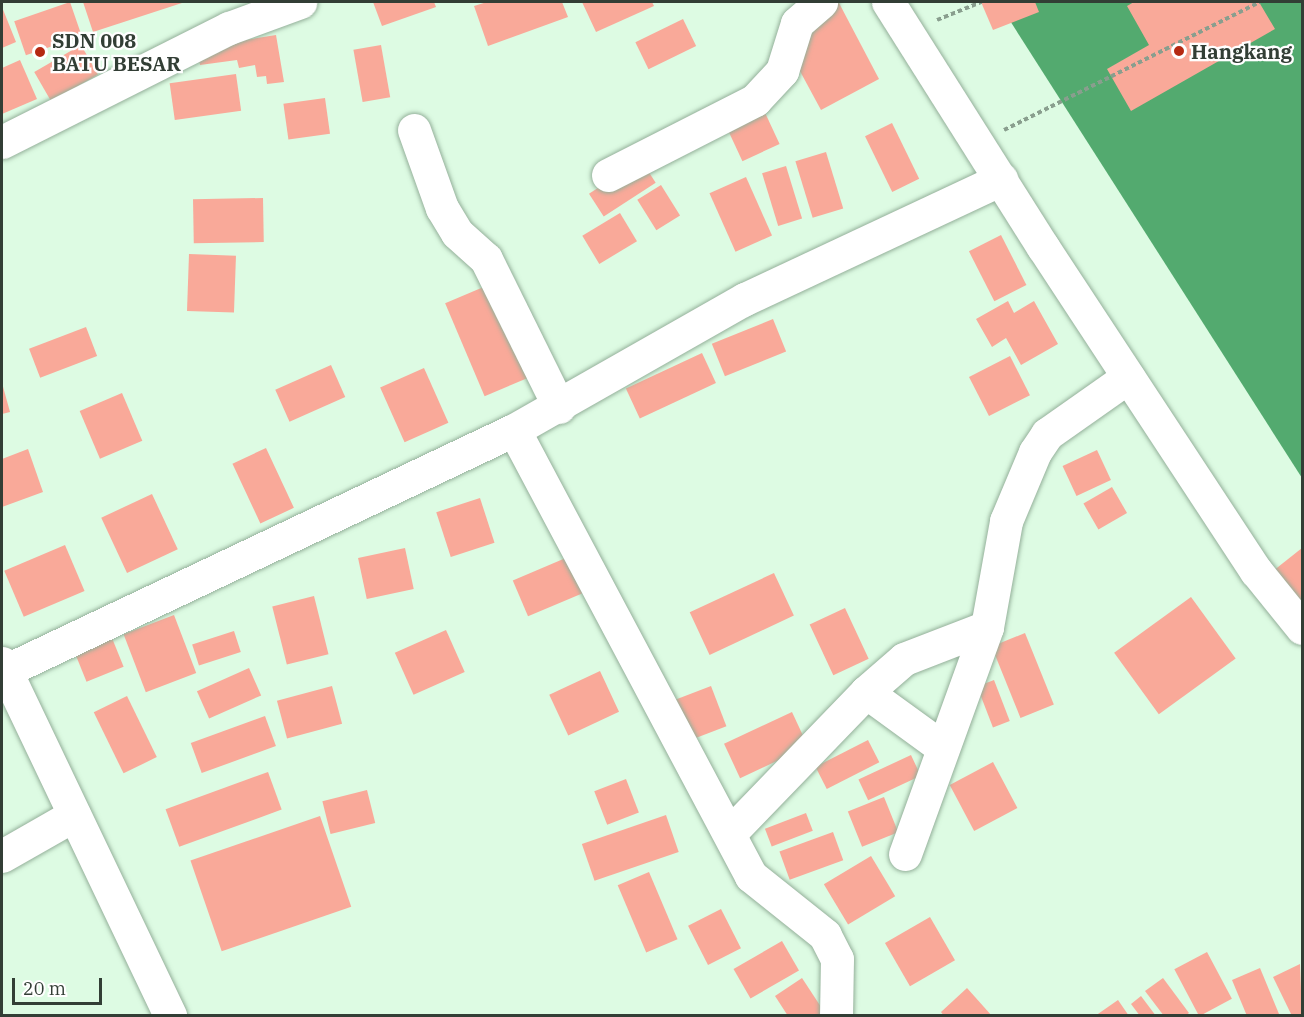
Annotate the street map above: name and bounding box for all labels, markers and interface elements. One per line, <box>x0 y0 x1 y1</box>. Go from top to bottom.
place label: SDN 008 BATU BESAR <box>52 28 181 75</box>
place label: Hangkang <box>1191 39 1292 63</box>
marker: Hangkang <box>1172 44 1186 58</box>
marker: SDN 008 BATU BESAR <box>33 45 47 59</box>
scale bar <box>15 966 105 1004</box>
text: 20 m <box>23 977 66 1000</box>

